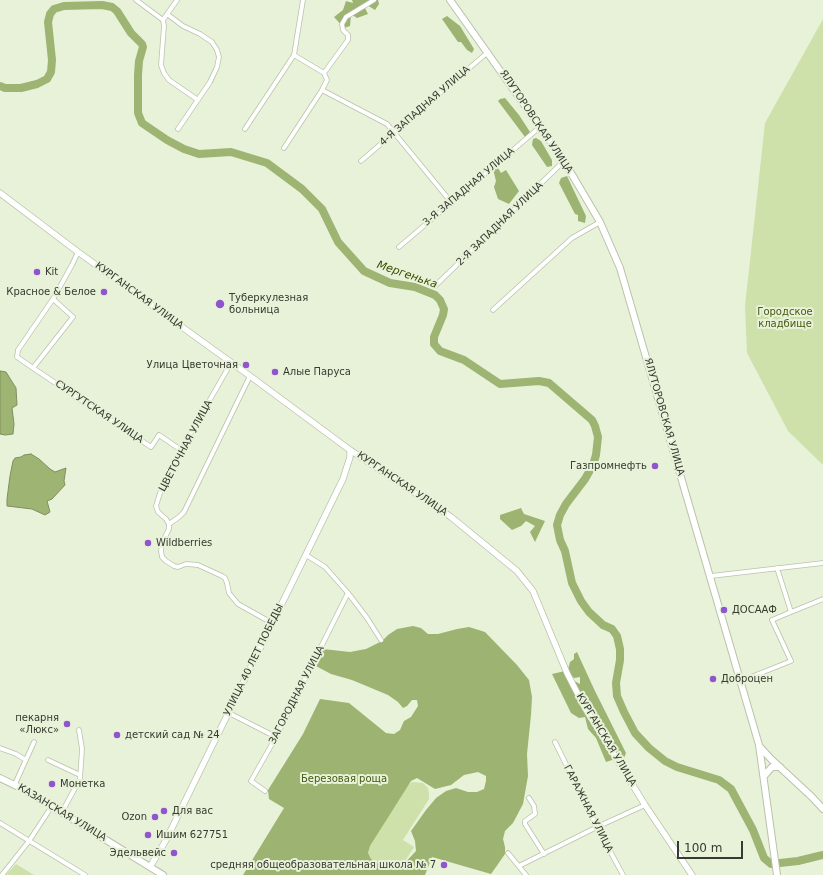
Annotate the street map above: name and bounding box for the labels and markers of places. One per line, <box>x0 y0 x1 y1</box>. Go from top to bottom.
place label: Kit <box>45 266 58 278</box>
marker: Kit <box>32 267 42 277</box>
place label: Красное & Белое <box>6 286 96 298</box>
marker: Красное & Белое <box>99 287 109 297</box>
place label: Туберкулезная больница <box>229 292 308 316</box>
marker: Туберкулезная больница <box>214 298 226 310</box>
place label: Улица Цветочная <box>147 359 238 371</box>
marker: Улица Цветочная <box>241 360 251 370</box>
place label: Алые Паруса <box>283 366 351 378</box>
marker: Алые Паруса <box>270 367 280 377</box>
place label: Газпромнефть <box>570 460 647 472</box>
marker: Газпромнефть <box>650 461 660 471</box>
place label: Wildberries <box>156 537 212 549</box>
marker: Wildberries <box>143 538 153 548</box>
place label: ДОСААФ <box>732 604 777 616</box>
marker: ДОСААФ <box>719 605 729 615</box>
place label: Доброцен <box>721 673 773 685</box>
marker: Доброцен <box>708 674 718 684</box>
place label: пекарня «Люкс» <box>15 712 59 736</box>
marker: пекарня «Люкс» <box>62 719 72 729</box>
place label: детский сад № 24 <box>125 729 220 741</box>
marker: детский сад № 24 <box>112 730 122 740</box>
place label: Монетка <box>60 778 105 790</box>
marker: Монетка <box>47 779 57 789</box>
place label: Для вас <box>172 805 213 817</box>
marker: Для вас <box>159 806 169 816</box>
place label: Ozon <box>121 811 147 823</box>
marker: Ozon <box>150 812 160 822</box>
place label: Ишим 627751 <box>156 829 228 841</box>
marker: Ишим 627751 <box>143 830 153 840</box>
place label: Эдельвейс <box>110 847 166 859</box>
marker: Эдельвейс <box>169 848 179 858</box>
place label: средняя общеобразовательная школа № 7 <box>210 859 436 871</box>
marker: средняя общеобразовательная школа № 7 <box>439 860 449 870</box>

